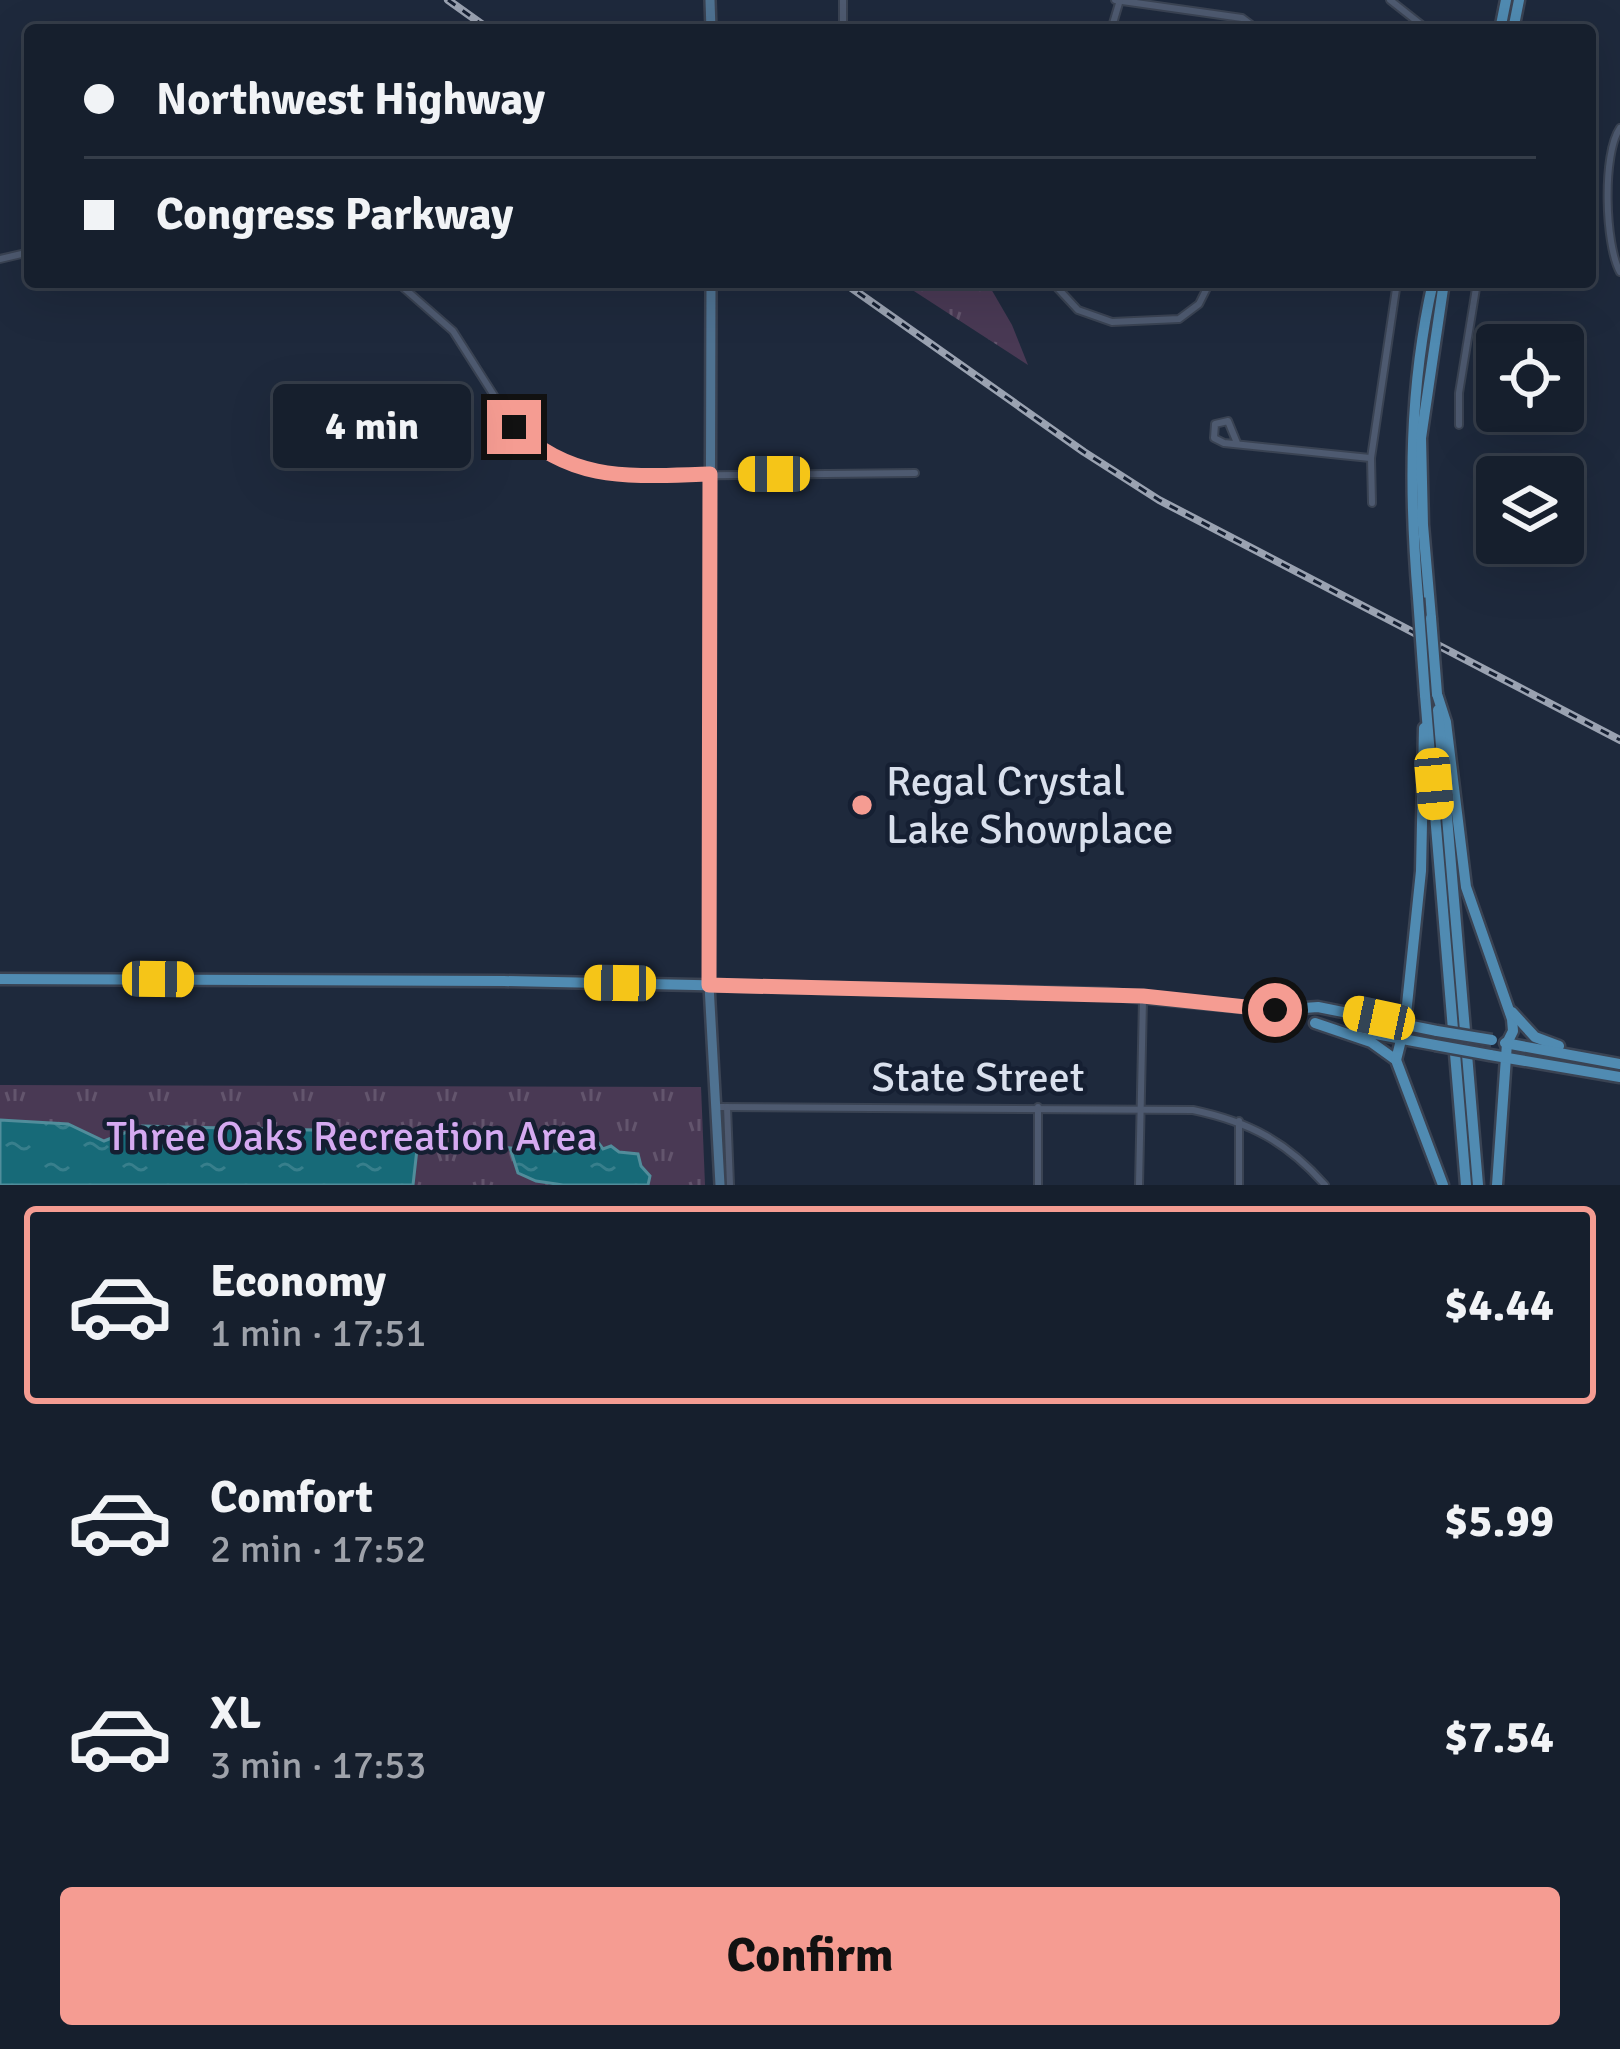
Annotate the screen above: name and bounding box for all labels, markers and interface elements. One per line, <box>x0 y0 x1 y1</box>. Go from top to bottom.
text: Northwest Highway <box>156 72 545 127</box>
text: Congress Parkway <box>156 187 513 242</box>
map controls <box>1476 324 1584 564</box>
button: locate <box>1476 324 1584 432</box>
callout: 4 min <box>274 385 472 469</box>
route end <box>487 400 541 454</box>
text: 4 min <box>325 402 419 450</box>
car <box>738 456 810 492</box>
button: layers <box>1476 456 1584 564</box>
car <box>1413 747 1455 821</box>
place label: Regal Crystal Lake Showplace <box>886 756 1174 855</box>
marker: Regal Crystal Lake Showplace <box>849 792 875 818</box>
car <box>122 960 194 998</box>
car <box>584 964 656 1002</box>
route start <box>1248 983 1302 1037</box>
car <box>1340 993 1418 1043</box>
street label: State Street <box>872 1052 1084 1103</box>
park label: Three Oaks Recreation Area <box>106 1111 598 1162</box>
icon: car <box>66 1251 174 1359</box>
text: Economy <box>210 1254 386 1309</box>
text: $4.44 <box>1444 1278 1554 1333</box>
text: 1 min · 17:51 <box>210 1309 426 1357</box>
icon: car <box>66 1467 174 1575</box>
text: Comfort <box>210 1470 373 1525</box>
text: $5.99 <box>1444 1494 1554 1549</box>
text: 2 min · 17:52 <box>210 1525 426 1573</box>
icon: car <box>66 1683 174 1791</box>
text: XL <box>210 1686 261 1741</box>
text: $7.54 <box>1444 1710 1554 1765</box>
text: 3 min · 17:53 <box>210 1741 426 1789</box>
button: Confirm <box>60 1887 1560 2025</box>

